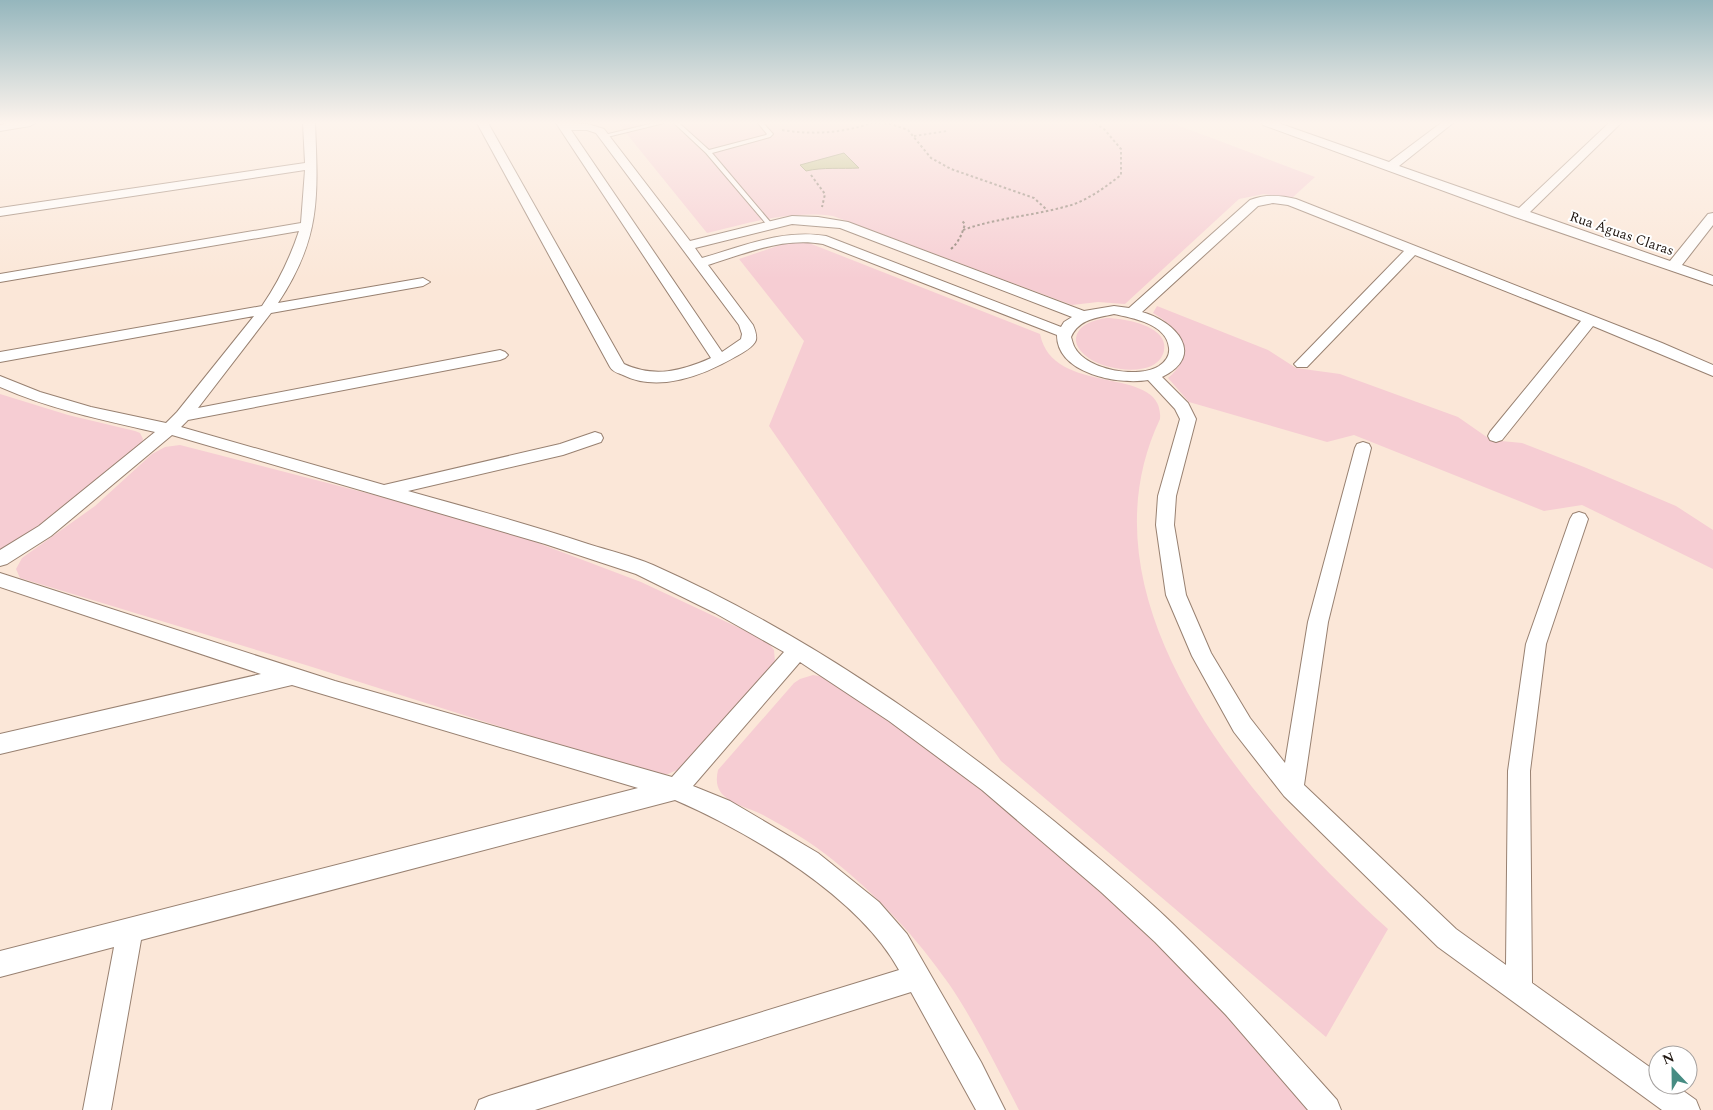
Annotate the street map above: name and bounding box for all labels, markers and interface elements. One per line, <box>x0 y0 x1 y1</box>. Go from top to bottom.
street label: Rua Águas Claras <box>1567 206 1677 261</box>
north arrow <box>1648 1045 1698 1095</box>
text: N <box>1659 1047 1678 1070</box>

